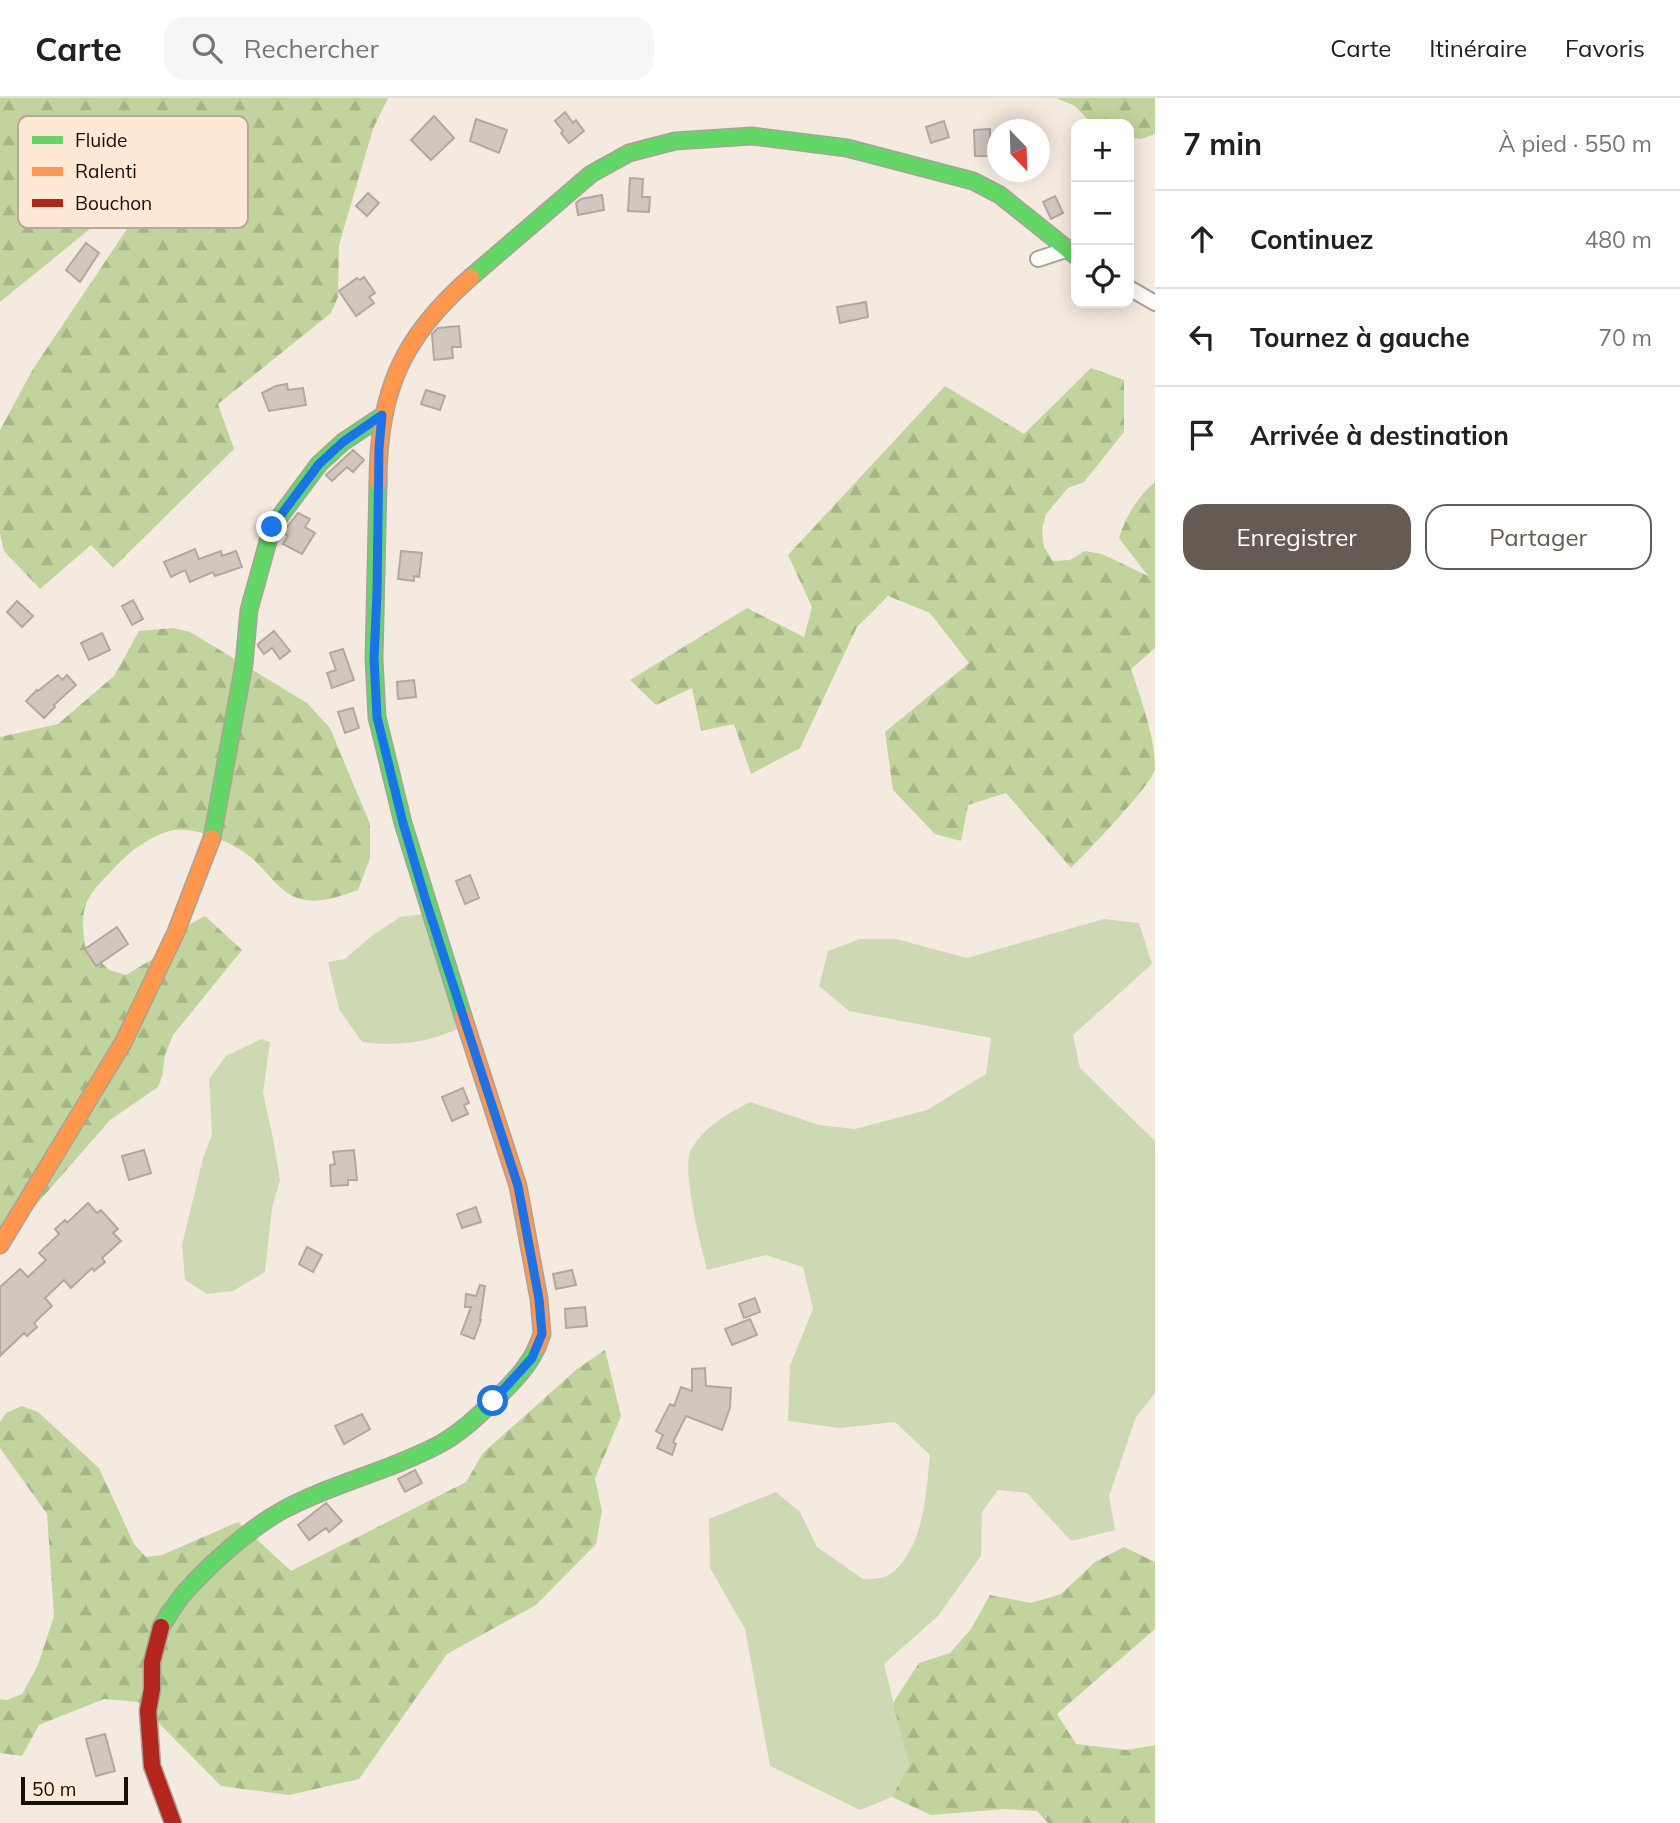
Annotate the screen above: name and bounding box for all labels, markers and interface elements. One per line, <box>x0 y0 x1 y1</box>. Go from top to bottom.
search box <box>164 17 654 80</box>
text: Carte <box>35 28 122 69</box>
icon: search <box>188 29 226 67</box>
text: Rechercher <box>244 32 379 65</box>
text: Carte <box>1330 33 1391 63</box>
text: Itinéraire <box>1429 33 1527 63</box>
text: Favoris <box>1565 33 1645 63</box>
legend <box>18 116 248 228</box>
north arrow <box>987 119 1050 182</box>
map controls <box>1071 119 1134 308</box>
button: + <box>1071 119 1134 182</box>
text: 7 min <box>1183 125 1262 163</box>
text: Fluide <box>75 128 127 152</box>
text: À pied · 550 m <box>1499 129 1652 158</box>
text: Ralenti <box>75 159 137 183</box>
button: − <box>1071 182 1134 245</box>
text: Bouchon <box>75 191 152 215</box>
icon: ahead <box>1183 220 1221 258</box>
text: Continuez <box>1250 223 1374 256</box>
text: 480 m <box>1584 225 1652 254</box>
button: locate <box>1071 245 1134 308</box>
icon: left <box>1183 318 1221 356</box>
text: Tournez à gauche <box>1250 321 1470 354</box>
text: 70 m <box>1598 323 1652 352</box>
icon: arrive <box>1183 416 1221 454</box>
text: Arrivée à destination <box>1250 419 1509 452</box>
button: Enregistrer <box>1183 504 1411 570</box>
button: Partager <box>1425 504 1652 570</box>
route end <box>256 511 287 542</box>
route start <box>477 1385 508 1416</box>
scale bar <box>21 1774 128 1806</box>
text: 50 m <box>32 1777 76 1801</box>

